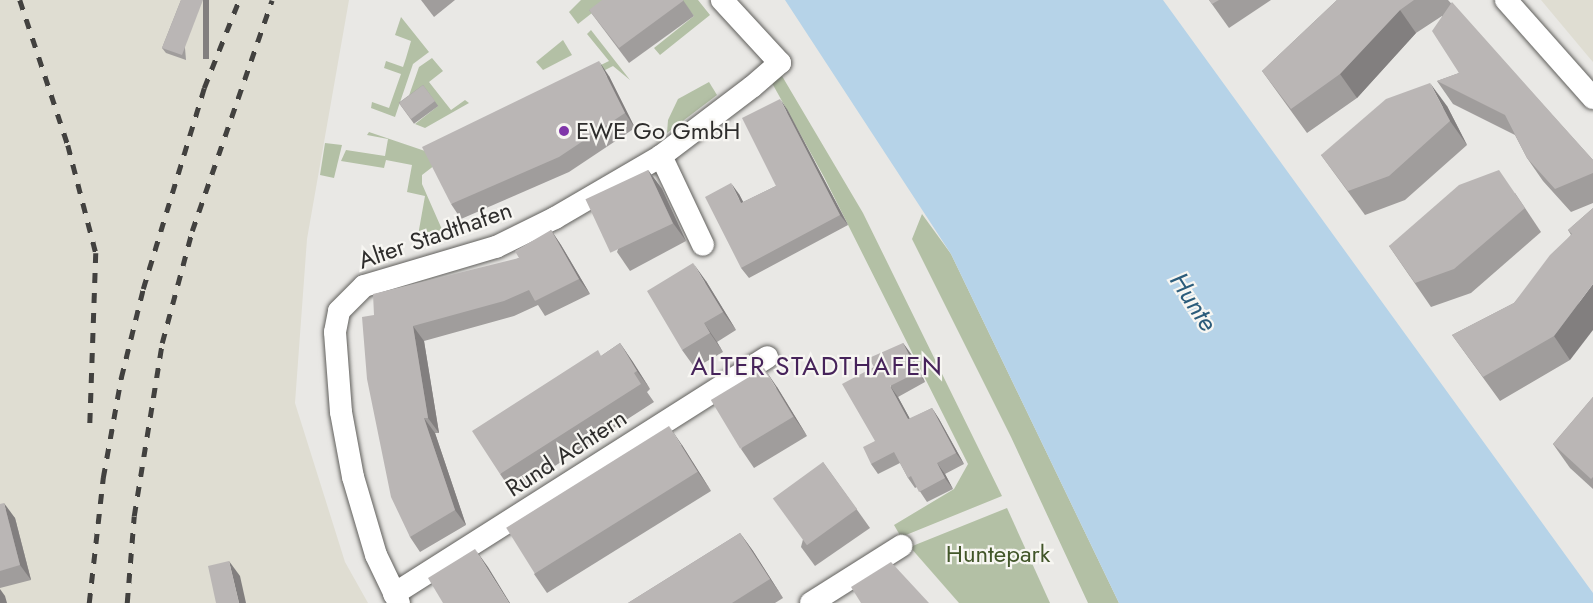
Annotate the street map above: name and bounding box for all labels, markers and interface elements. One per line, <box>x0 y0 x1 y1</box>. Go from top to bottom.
place label: EWE Go GmbH <box>576 117 740 145</box>
marker: EWE Go GmbH <box>557 124 571 138</box>
street label: Alter Stadthafen <box>354 195 516 275</box>
water label: Hunte <box>1163 267 1223 337</box>
district label: ALTER STADTHAFEN <box>691 351 943 383</box>
street label: Rund Achtern <box>500 403 632 503</box>
park label: Huntepark <box>946 540 1050 568</box>

